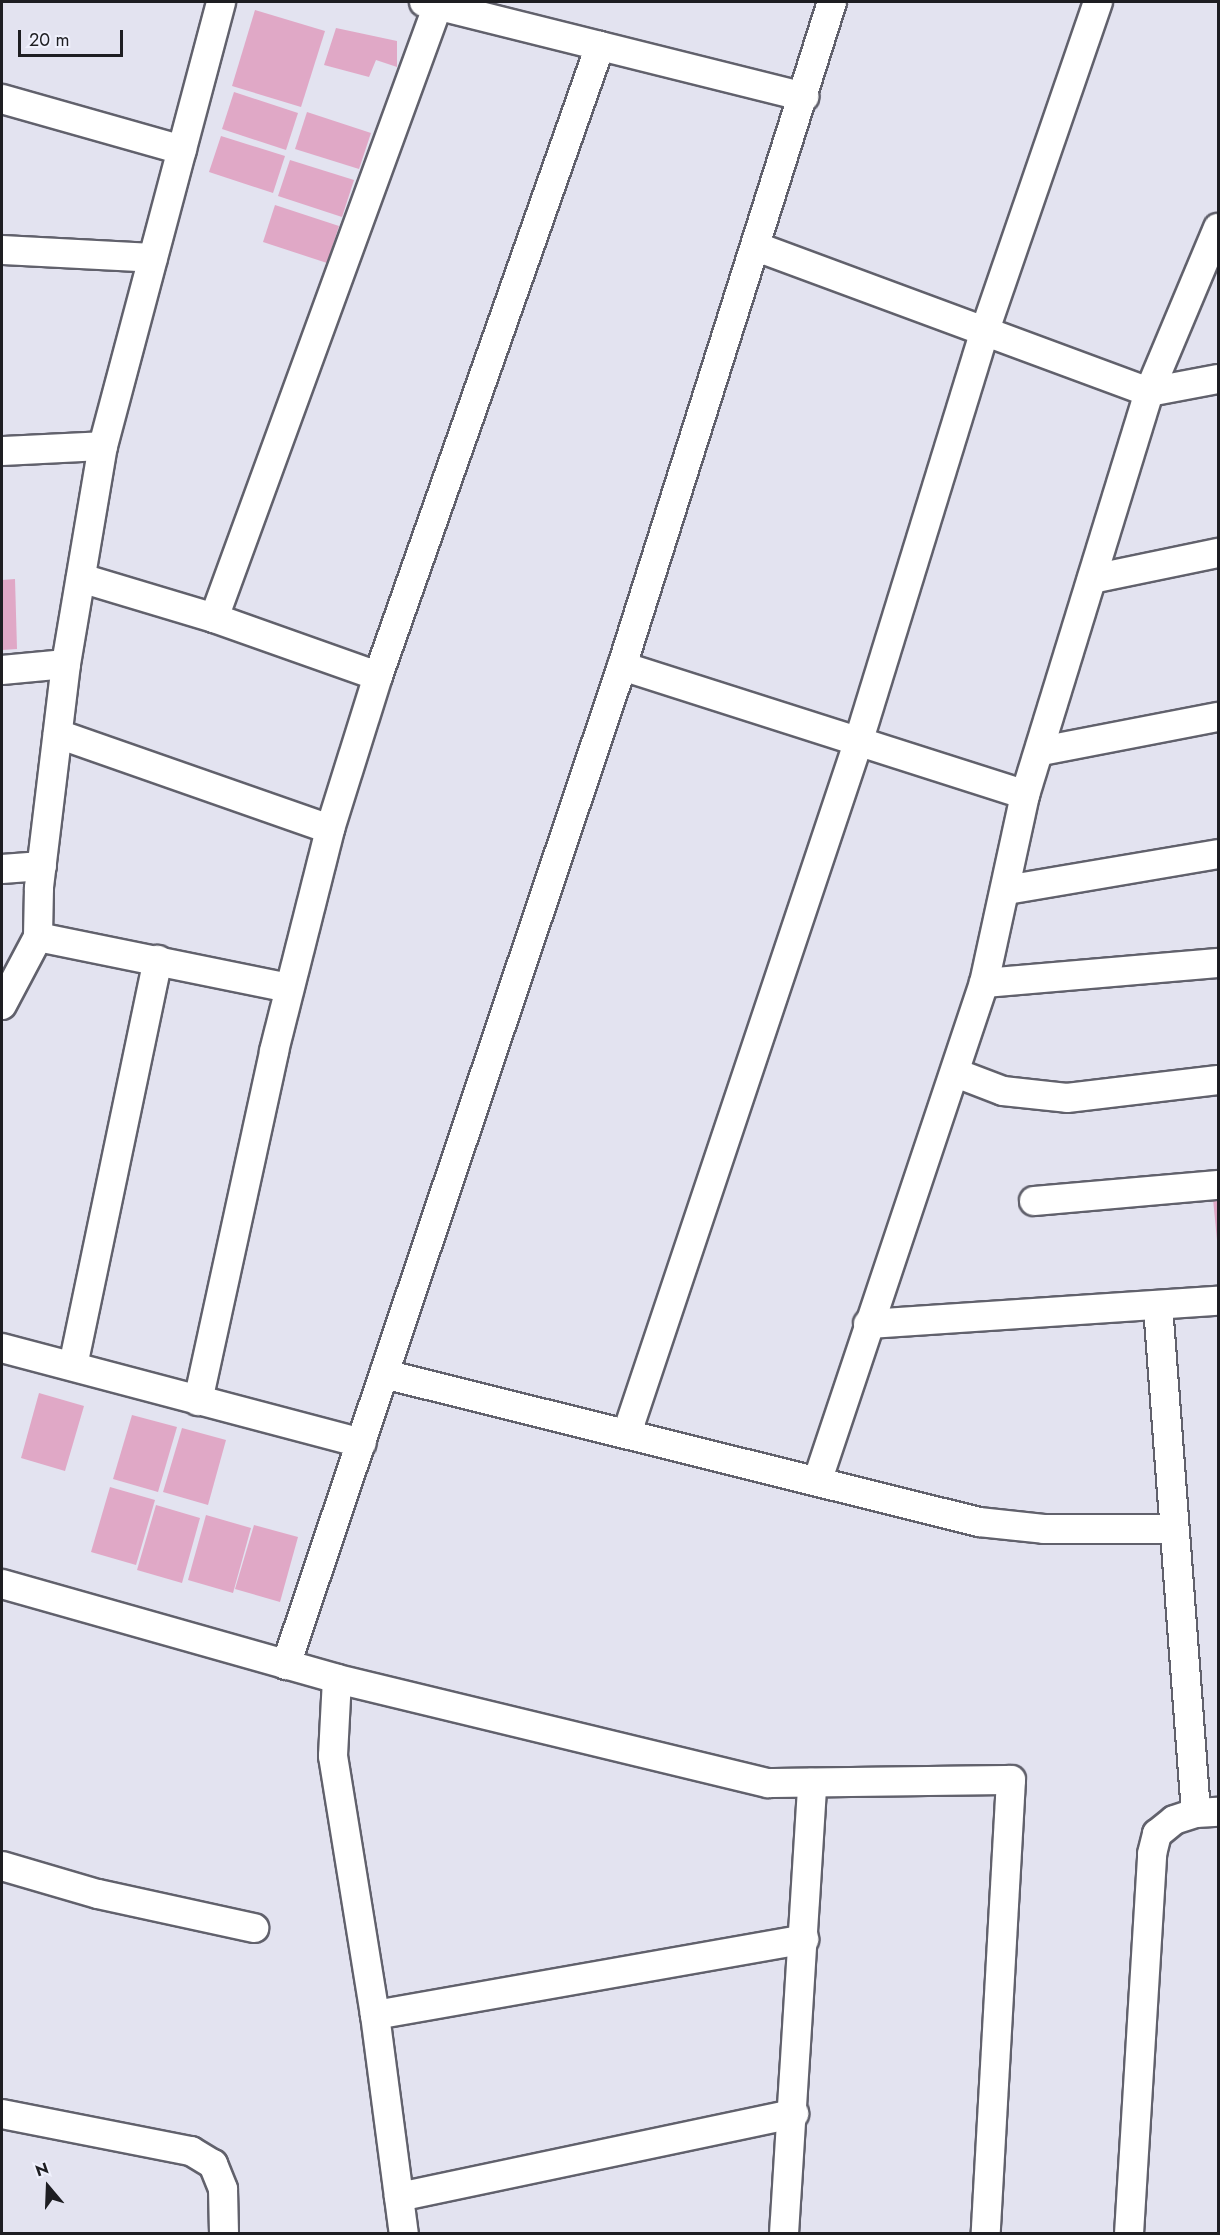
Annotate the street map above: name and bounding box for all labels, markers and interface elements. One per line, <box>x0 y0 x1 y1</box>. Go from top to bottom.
scale bar <box>21 18 126 56</box>
text: 20 m <box>29 27 69 53</box>
north arrow <box>18 2157 78 2217</box>
text: N <box>32 2157 52 2182</box>

